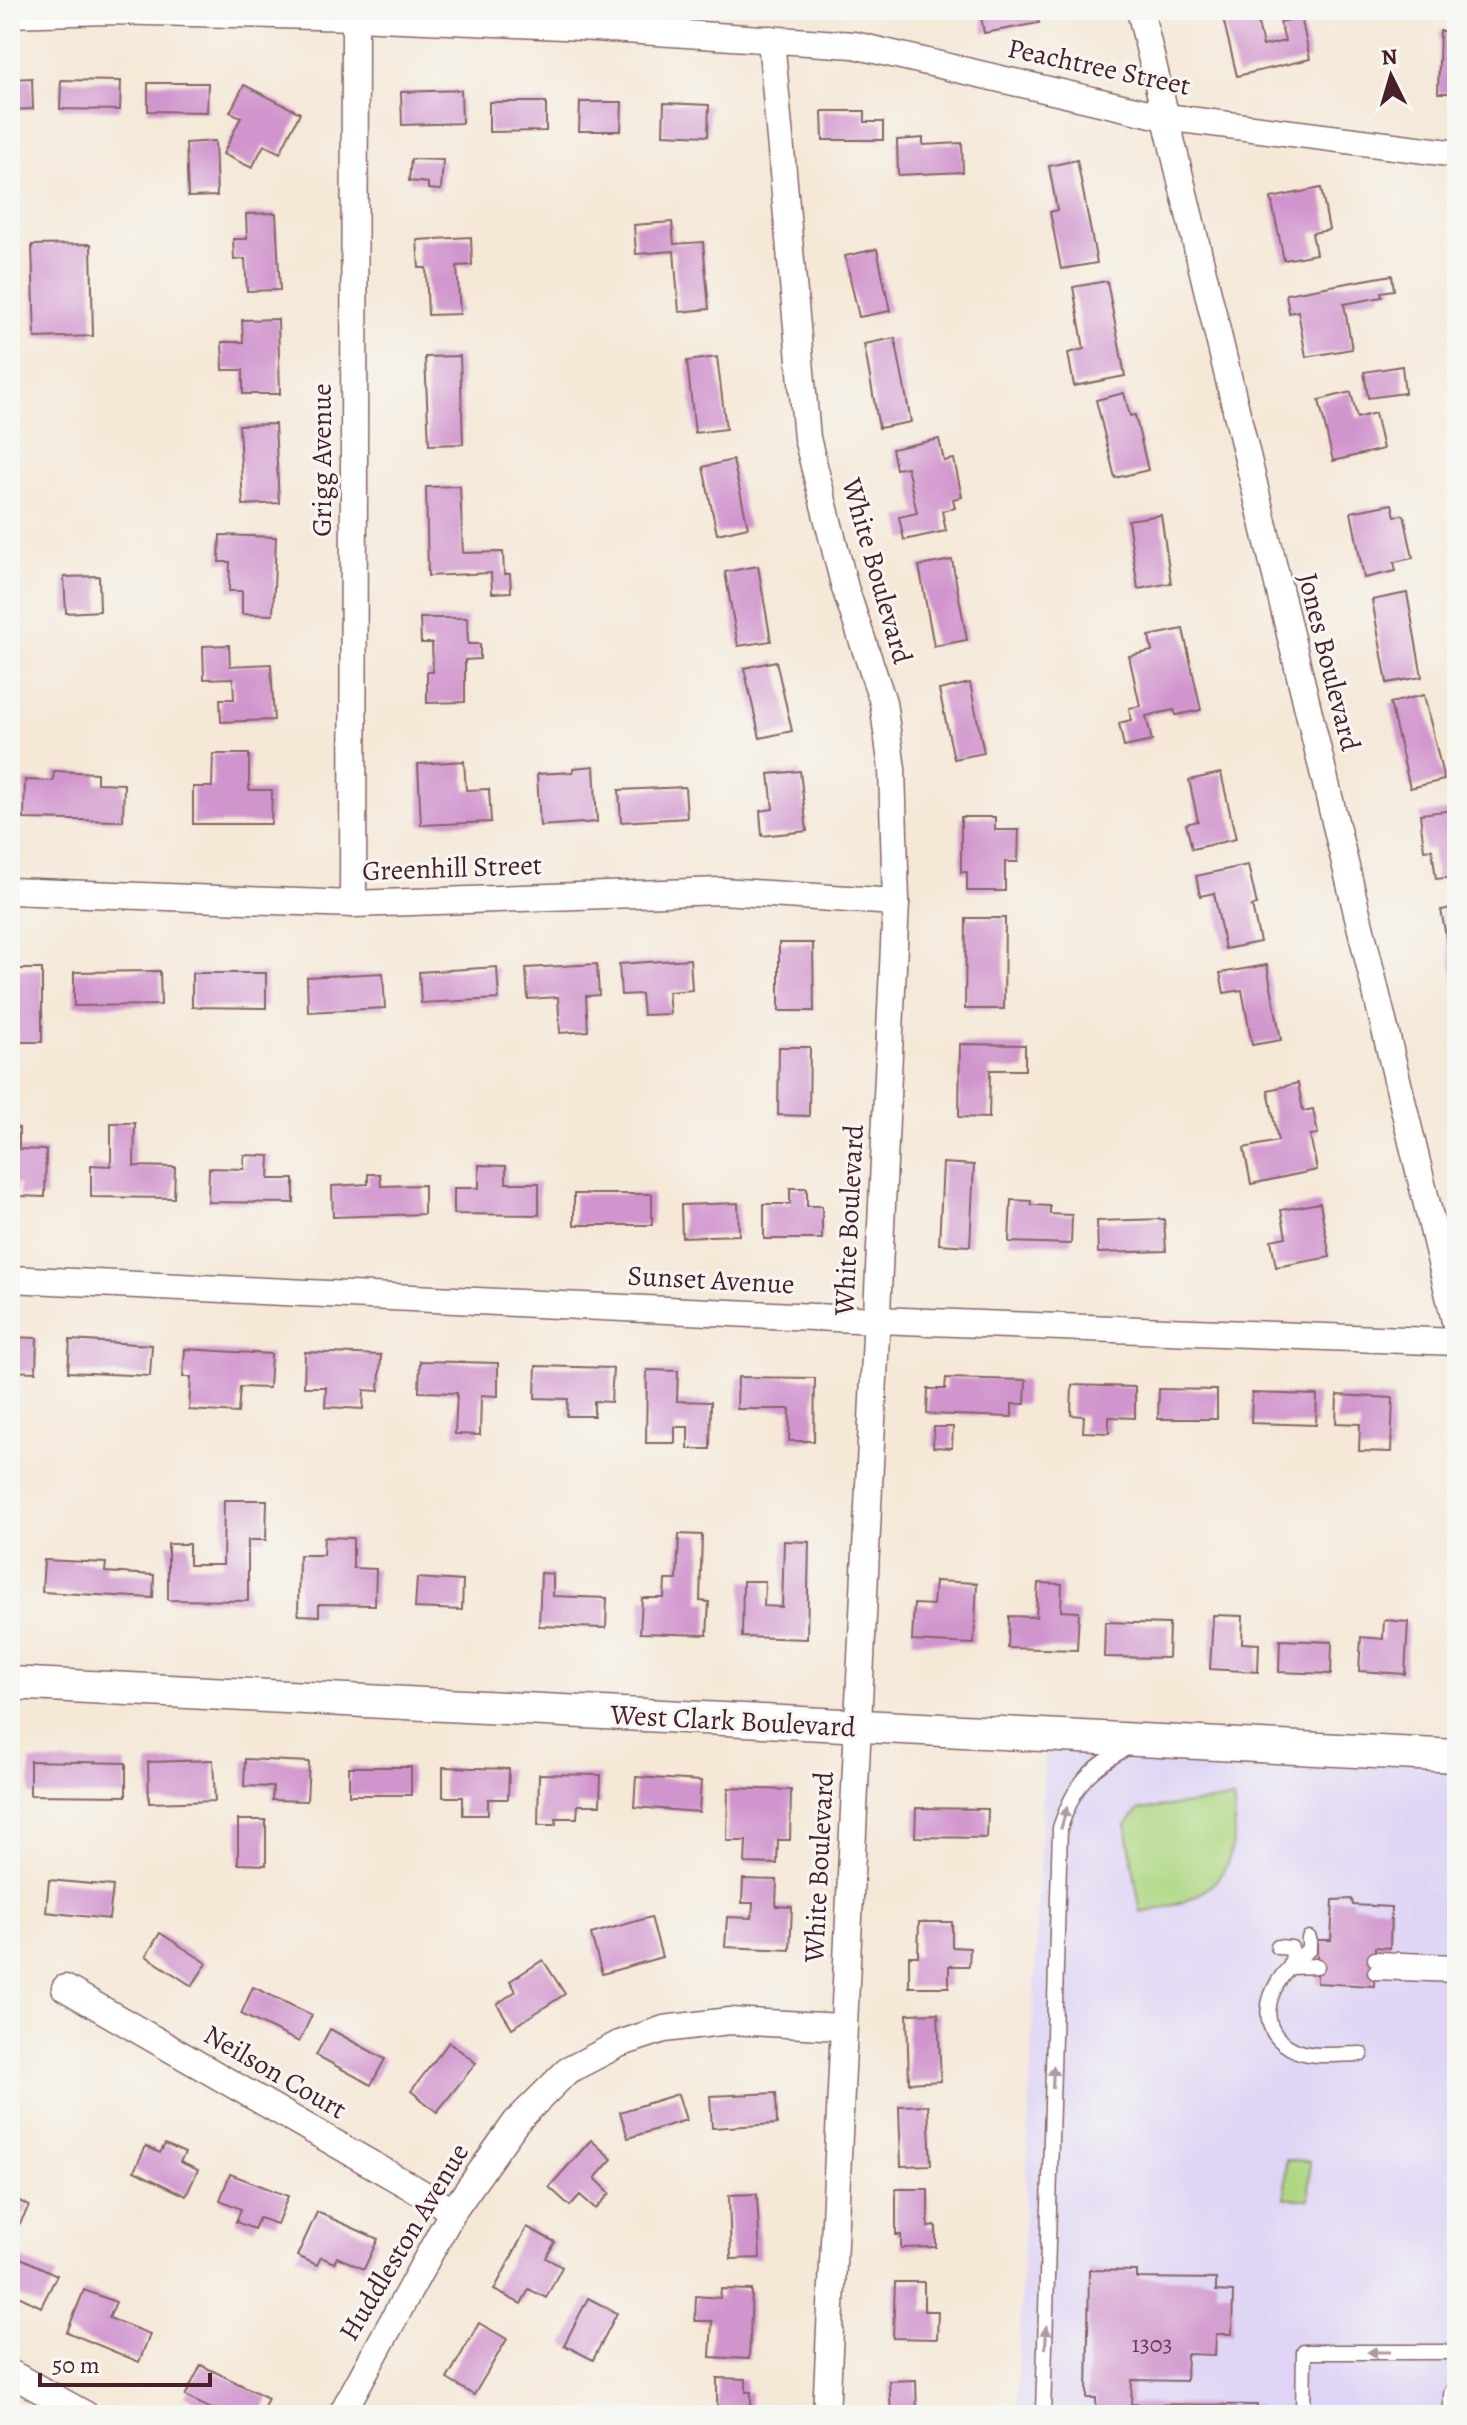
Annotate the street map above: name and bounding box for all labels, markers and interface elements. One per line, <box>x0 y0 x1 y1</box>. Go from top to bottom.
street label: Peachtree Street <box>1004 29 1194 105</box>
north arrow <box>1351 36 1431 116</box>
text: N <box>1380 41 1399 73</box>
street label: Grigg Avenue <box>303 383 341 537</box>
street label: White Boulevard <box>832 473 922 669</box>
street label: Jones Boulevard <box>1289 569 1370 756</box>
street label: Greenhill Street <box>361 846 543 890</box>
street label: White Boulevard <box>825 1122 873 1318</box>
street label: Sunset Avenue <box>626 1257 796 1303</box>
street label: West Clark Boulevard <box>608 1696 858 1746</box>
street label: White Boulevard <box>795 1769 843 1965</box>
one-way arrow <box>1058 1805 1071 1829</box>
street label: Neilson Court <box>197 2016 353 2128</box>
one-way arrow <box>1047 2064 1059 2089</box>
street label: Huddleston Avenue <box>330 2136 478 2348</box>
one-way arrow <box>1039 2324 1052 2349</box>
house number: 1303 <box>1132 2328 1172 2360</box>
scale bar <box>40 2337 210 2387</box>
one-way arrow <box>1366 2346 1391 2358</box>
text: 50 m <box>52 2349 100 2381</box>

